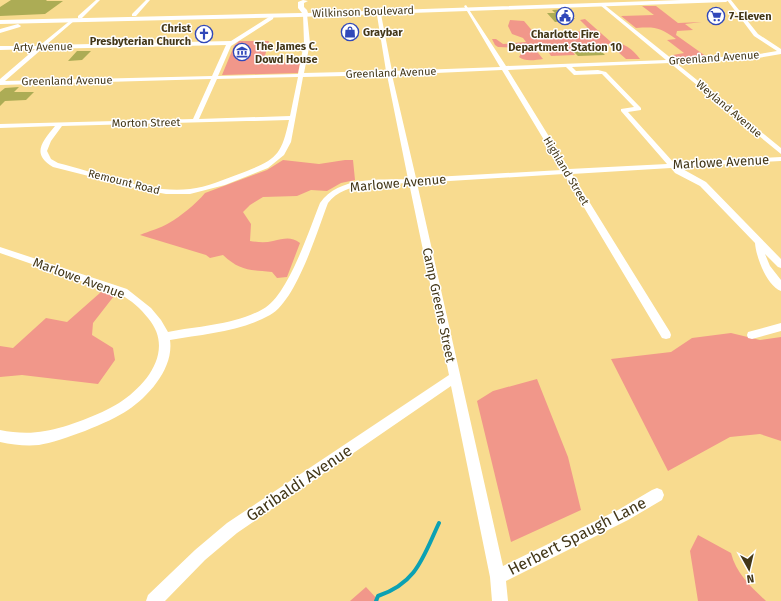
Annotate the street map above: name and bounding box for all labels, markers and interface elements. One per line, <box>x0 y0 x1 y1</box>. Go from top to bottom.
street label: Wilkinson Boulevard <box>312 4 414 20</box>
public building icon: Charlotte Fire Department Station 10 <box>555 6 575 26</box>
supermarket icon: 7-Eleven <box>706 6 726 26</box>
place label: 7-Eleven <box>729 10 771 23</box>
place label: Christ Presbyterian Church <box>90 22 192 48</box>
shop icon: Graybar <box>340 22 360 42</box>
church icon: Christ Presbyterian Church <box>194 24 214 44</box>
place label: Graybar <box>363 26 403 39</box>
place label: Charlotte Fire Department Station 10 <box>508 28 622 54</box>
street label: Arty Avenue <box>13 40 73 54</box>
place label: The James C. Dowd House <box>255 40 318 66</box>
museum icon: The James C. Dowd House <box>232 42 252 62</box>
street label: Greenland Avenue <box>668 48 760 68</box>
street label: Greenland Avenue <box>345 65 437 81</box>
street label: Greenland Avenue <box>21 74 113 88</box>
street label: Weyland Avenue <box>693 78 765 140</box>
street label: Morton Street <box>112 116 180 130</box>
street label: Highland Street <box>540 134 592 208</box>
street label: Marlowe Avenue <box>672 152 770 172</box>
street label: Remount Road <box>87 167 161 197</box>
street label: Marlowe Avenue <box>349 171 447 195</box>
street label: Camp Greene Street <box>420 246 459 364</box>
street label: Marlowe Avenue <box>31 254 127 302</box>
street label: Garibaldi Avenue <box>243 441 355 525</box>
street label: Herbert Spaugh Lane <box>505 493 649 579</box>
north arrow <box>729 549 769 589</box>
text: N <box>746 571 755 585</box>

